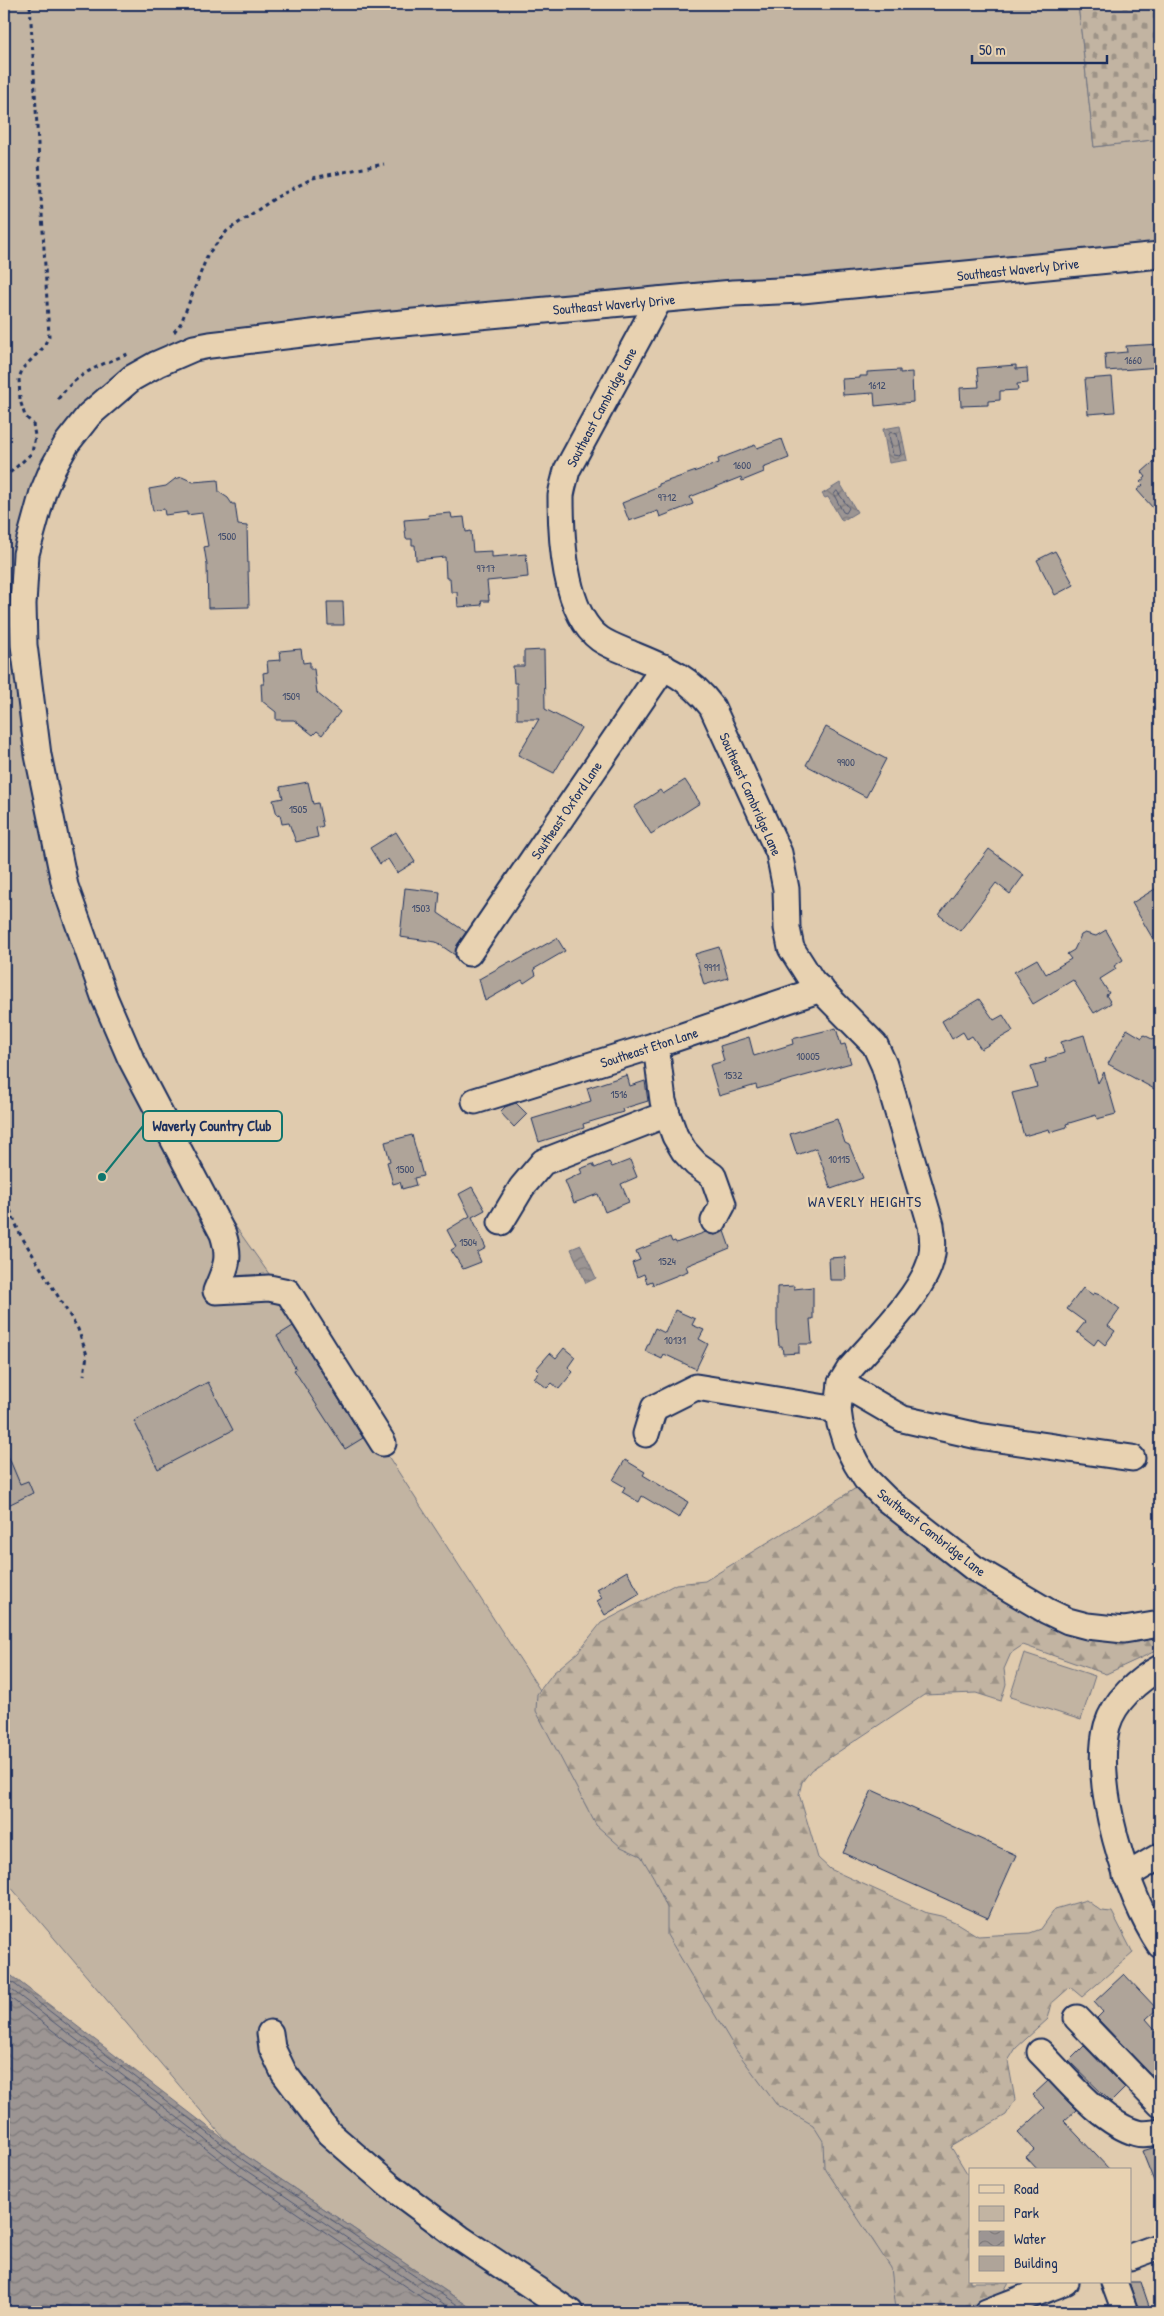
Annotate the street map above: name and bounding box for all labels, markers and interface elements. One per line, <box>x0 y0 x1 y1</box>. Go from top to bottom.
scale bar <box>972 32 1106 64</box>
text: 50 m <box>979 39 1006 60</box>
street label: Southeast Waverly Drive <box>956 253 1081 286</box>
street label: Southeast Waverly Drive <box>552 289 676 320</box>
street label: Southeast Cambridge Lane <box>561 343 642 471</box>
house number: 1660 <box>1124 353 1142 367</box>
house number: 1612 <box>868 378 886 392</box>
house number: 1600 <box>733 458 751 472</box>
house number: 9712 <box>658 490 676 504</box>
house number: 1500 <box>218 529 236 543</box>
house number: 9717 <box>477 561 495 575</box>
house number: 1509 <box>282 689 300 703</box>
street label: Southeast Cambridge Lane <box>714 729 787 859</box>
house number: 9900 <box>837 755 855 769</box>
street label: Southeast Oxford Lane <box>526 757 606 863</box>
house number: 1505 <box>289 802 307 816</box>
house number: 1503 <box>412 901 430 915</box>
house number: 9911 <box>704 960 720 974</box>
street label: Southeast Eton Lane <box>598 1022 701 1072</box>
house number: 10005 <box>796 1049 820 1063</box>
house number: 1532 <box>724 1068 742 1082</box>
house number: 1516 <box>610 1087 628 1101</box>
callout: Waverly Country Club <box>143 1111 282 1141</box>
text: Waverly Country Club <box>153 1115 271 1137</box>
house number: 10115 <box>828 1152 850 1166</box>
house number: 1500 <box>396 1162 414 1176</box>
district label: WAVERLY HEIGHTS <box>808 1191 922 1212</box>
house number: 1504 <box>459 1235 477 1249</box>
house number: 1524 <box>658 1254 676 1268</box>
house number: 10131 <box>664 1333 686 1347</box>
street label: Southeast Cambridge Lane <box>873 1484 991 1581</box>
legend <box>969 2168 1132 2284</box>
text: Road <box>1014 2178 1039 2199</box>
text: Park <box>1014 2202 1039 2223</box>
text: Water <box>1014 2228 1046 2249</box>
text: Building <box>1014 2252 1058 2273</box>

